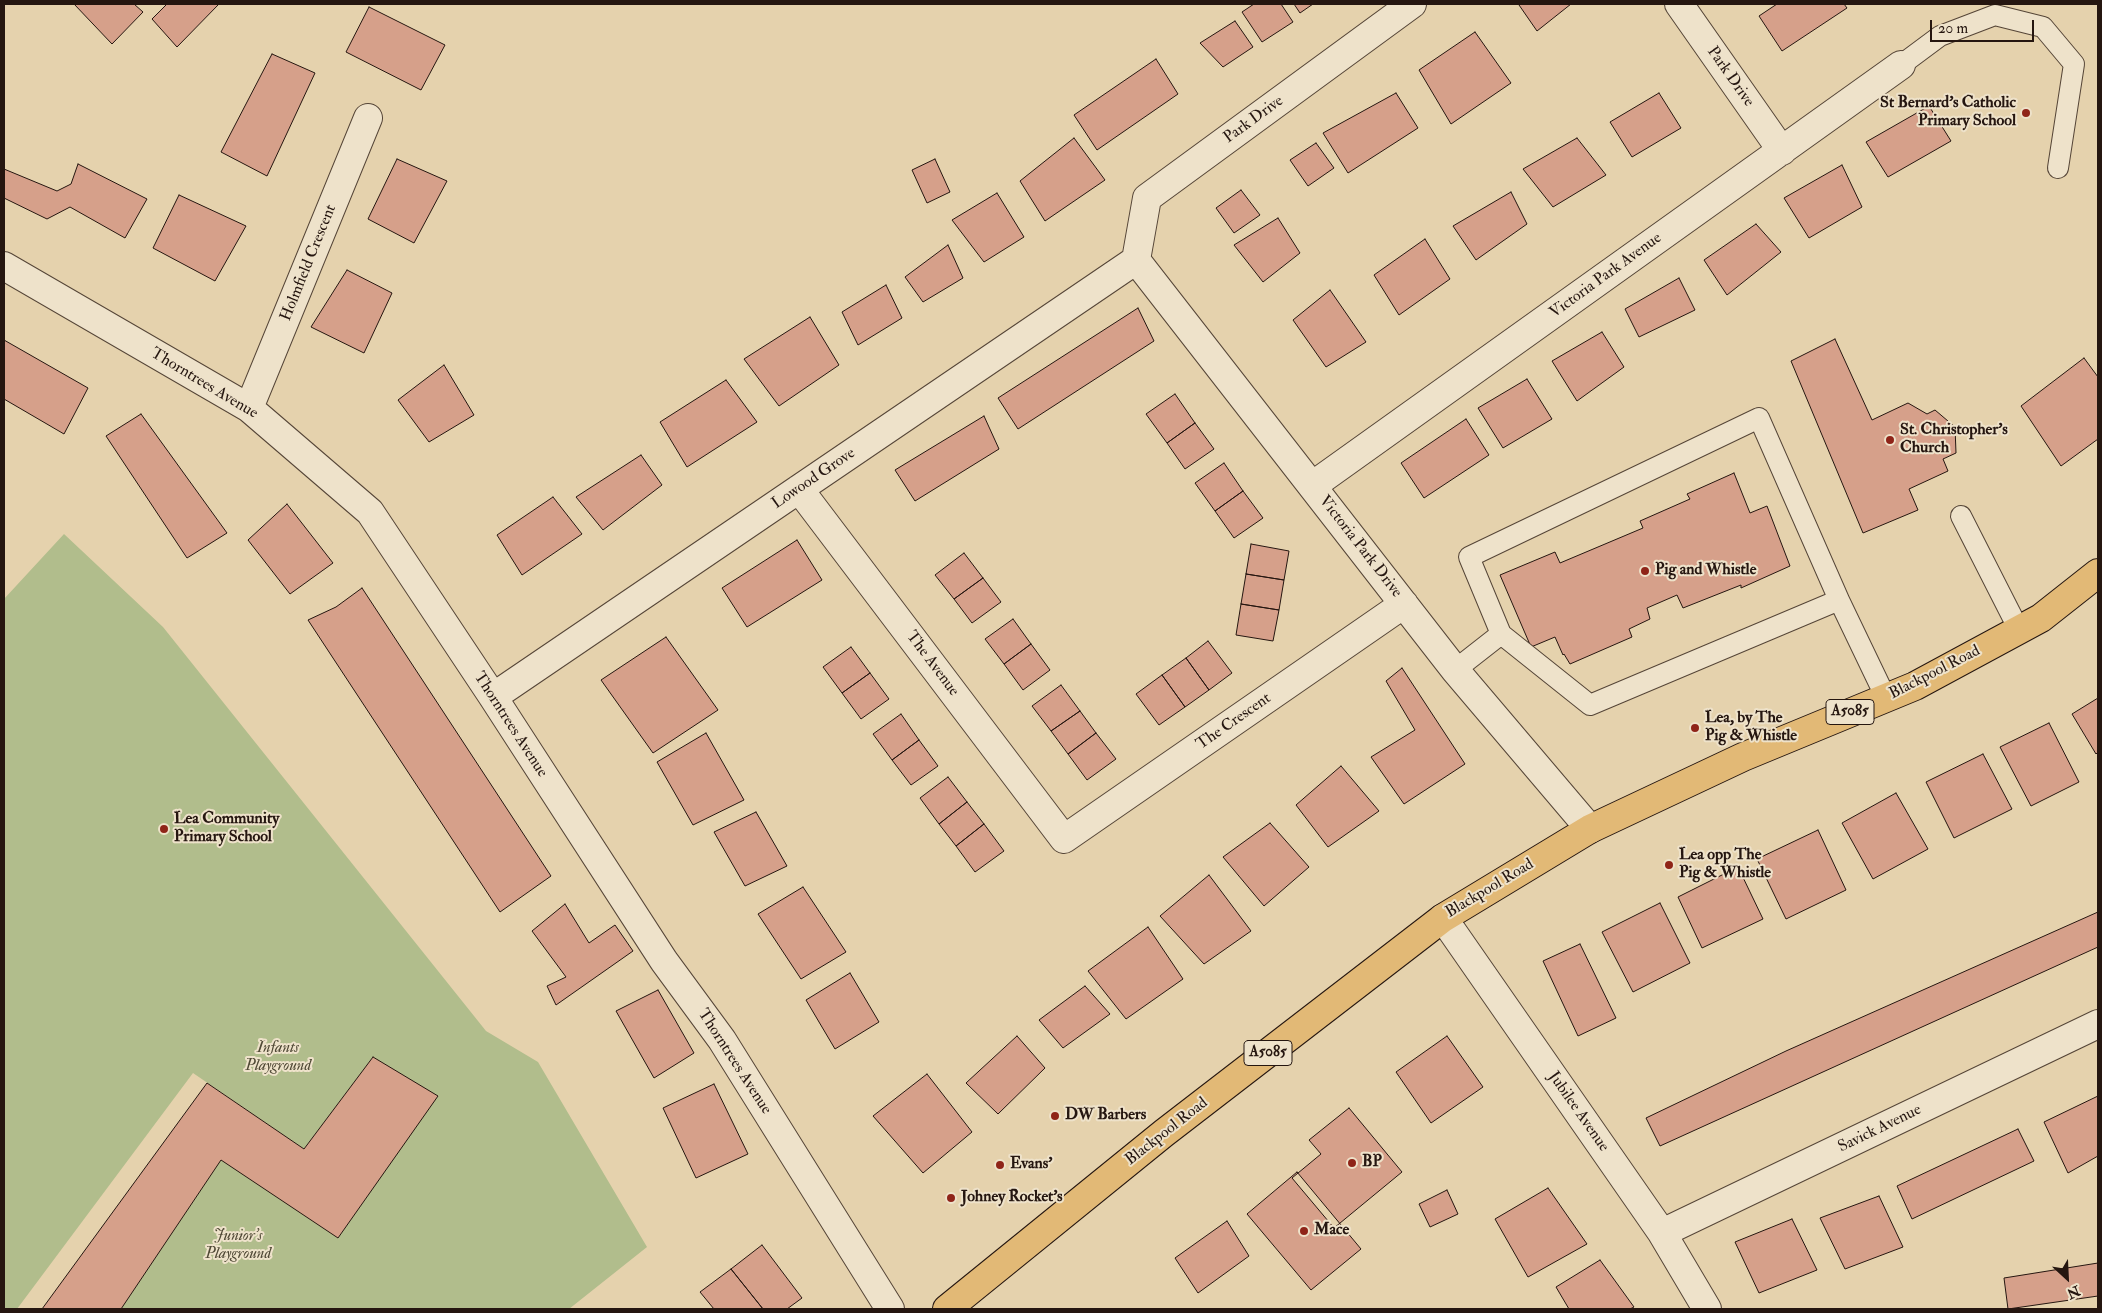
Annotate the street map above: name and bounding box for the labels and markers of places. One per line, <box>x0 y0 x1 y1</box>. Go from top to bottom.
place label: St Bernard's Catholic Primary School <box>1880 94 2016 132</box>
marker: St Bernard's Catholic Primary School <box>2020 107 2032 119</box>
place label: St. Christopher's Church <box>1900 421 2008 459</box>
marker: St. Christopher's Church <box>1884 434 1896 446</box>
place label: Pig and Whistle <box>1655 561 1756 581</box>
marker: Pig and Whistle <box>1639 565 1651 577</box>
place label: Lea, by The Pig & Whistle <box>1705 709 1797 747</box>
marker: Lea, by The Pig & Whistle <box>1689 722 1701 734</box>
place label: Lea Community Primary School <box>174 810 279 848</box>
marker: Lea Community Primary School <box>158 823 170 835</box>
place label: Lea opp The Pig & Whistle <box>1679 846 1771 884</box>
marker: Lea opp The Pig & Whistle <box>1663 859 1675 871</box>
place label: DW Barbers <box>1065 1106 1146 1126</box>
marker: DW Barbers <box>1049 1110 1061 1122</box>
place label: BP <box>1362 1153 1382 1173</box>
place label: Evans' <box>1010 1155 1052 1175</box>
marker: BP <box>1346 1157 1358 1169</box>
marker: Evans' <box>994 1159 1006 1171</box>
place label: Johney Rocket's <box>961 1188 1063 1208</box>
marker: Johney Rocket's <box>945 1192 957 1204</box>
place label: Mace <box>1314 1221 1349 1241</box>
marker: Mace <box>1298 1225 1310 1237</box>

